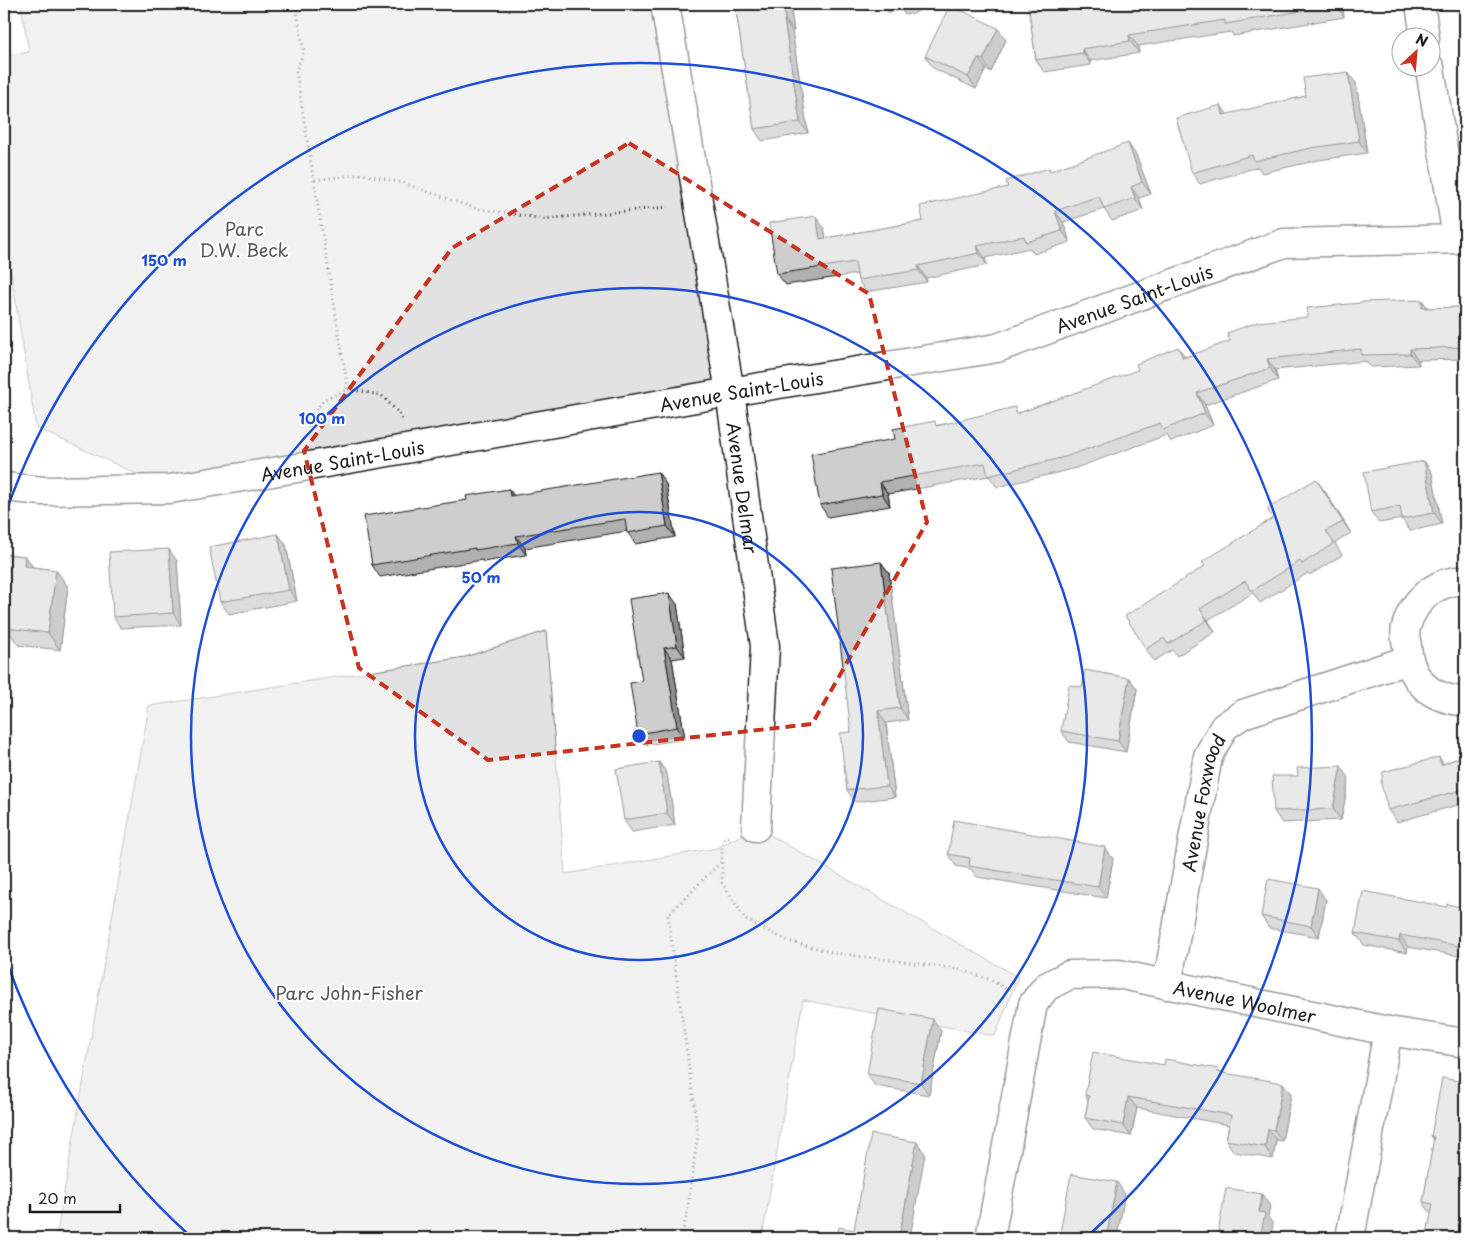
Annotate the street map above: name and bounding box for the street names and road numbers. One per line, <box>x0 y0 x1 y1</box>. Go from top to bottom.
street label: Avenue Saint-Louis <box>1052 257 1216 339</box>
street label: Avenue Saint-Louis <box>657 363 825 418</box>
street label: Avenue Delmar <box>721 420 766 556</box>
street label: Avenue Saint-Louis <box>259 433 426 487</box>
street label: Avenue Foxwood <box>1174 729 1231 874</box>
street label: Avenue Woolmer <box>1171 973 1319 1029</box>

